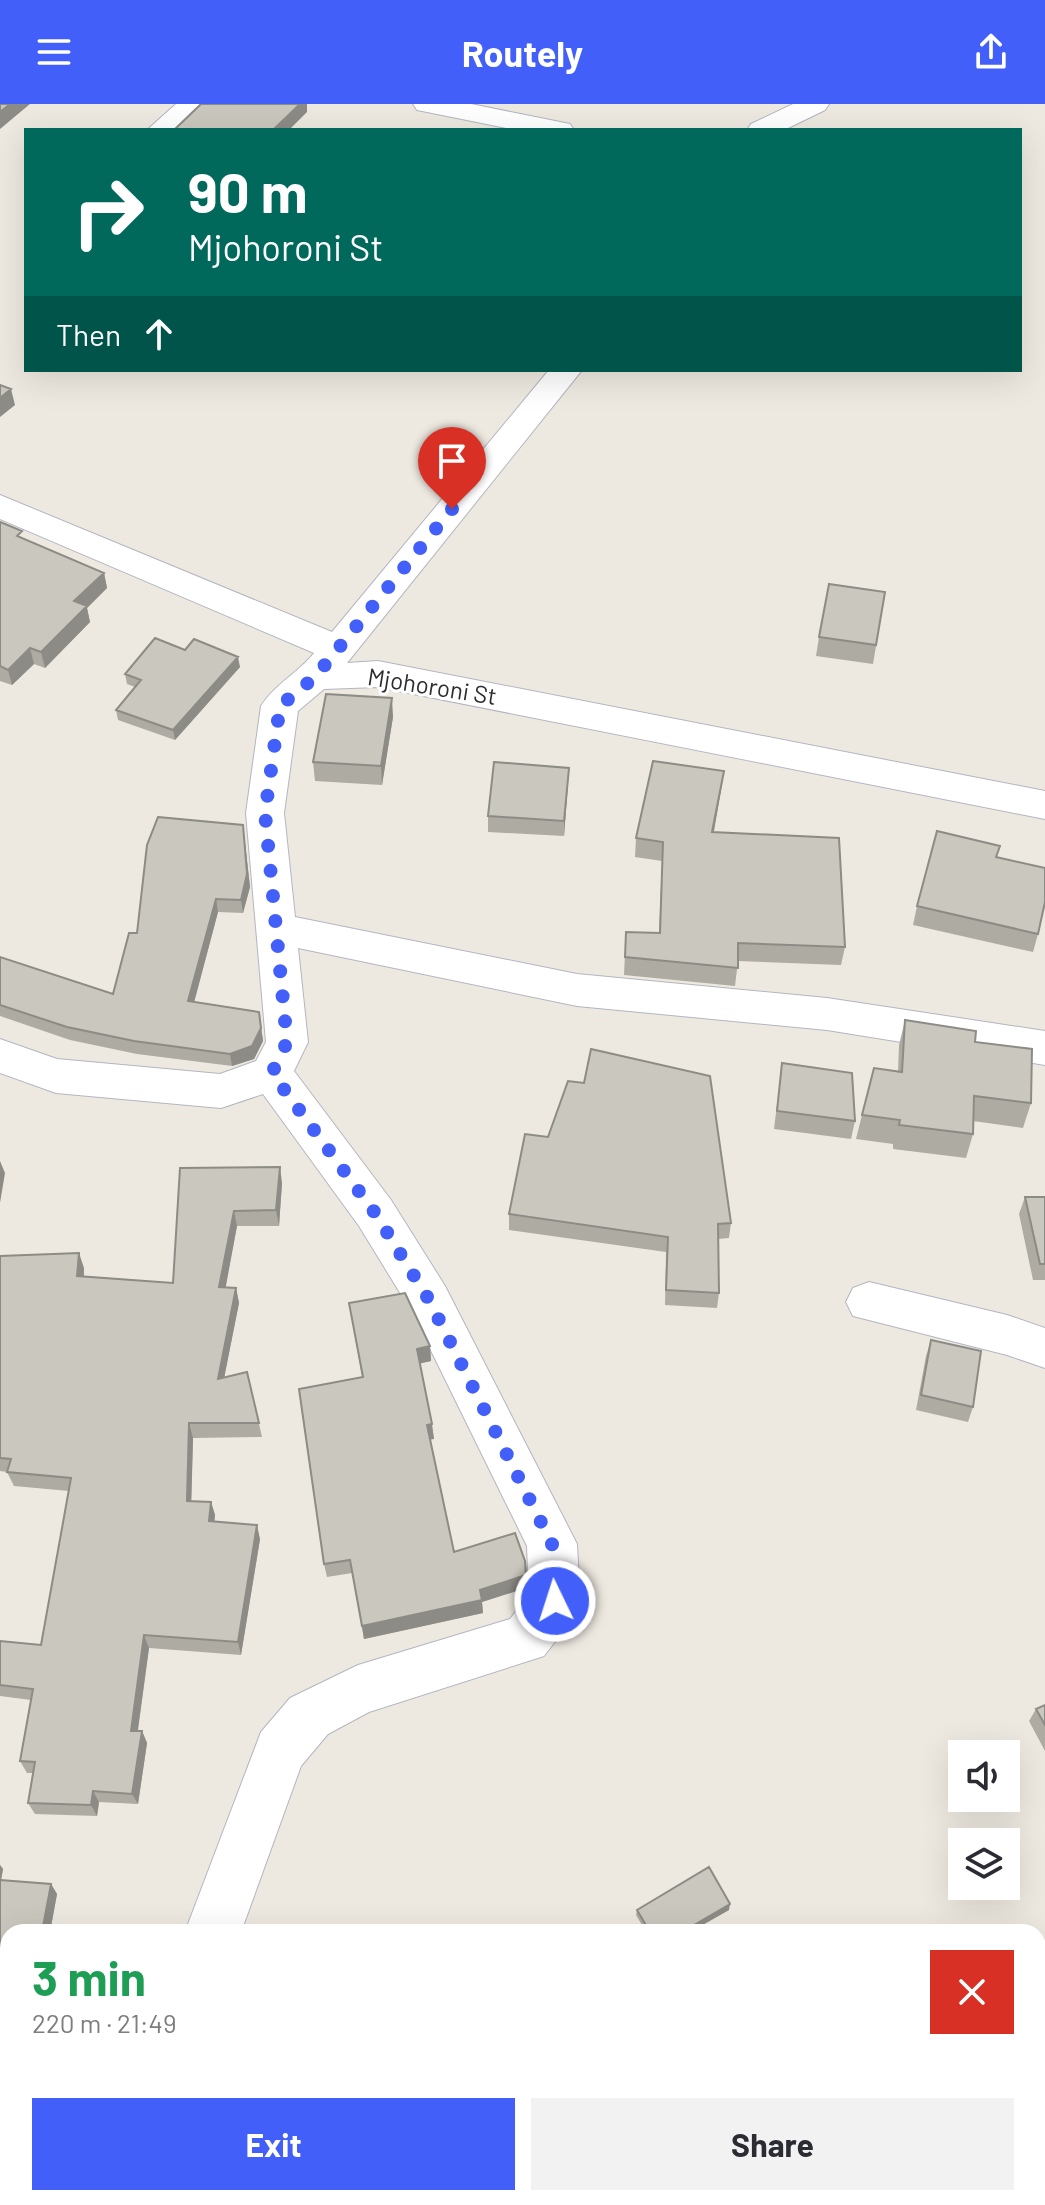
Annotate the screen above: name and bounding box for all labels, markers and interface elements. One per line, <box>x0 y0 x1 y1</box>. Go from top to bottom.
icon: menu <box>32 30 76 74</box>
icon: share <box>969 30 1013 74</box>
text: Routely <box>462 31 583 74</box>
text: 90 m <box>188 157 308 224</box>
icon: right <box>56 160 160 264</box>
text: Mjohoroni St <box>188 225 383 268</box>
icon: ahead <box>137 312 181 356</box>
text: Then <box>56 316 121 352</box>
pin <box>418 427 486 509</box>
icon: arrive <box>430 439 474 483</box>
street label: Mjohoroni St <box>366 661 499 710</box>
position arrow <box>513 1559 597 1643</box>
map controls <box>948 1740 1020 1900</box>
button: sound <box>948 1740 1020 1812</box>
button: layers <box>948 1828 1020 1900</box>
text: 3 min <box>32 1948 146 2006</box>
button: close <box>930 1950 1014 2034</box>
text: 220 m · 21:49 <box>32 2007 176 2038</box>
button: Exit <box>32 2098 515 2190</box>
button: Share <box>531 2098 1014 2190</box>

